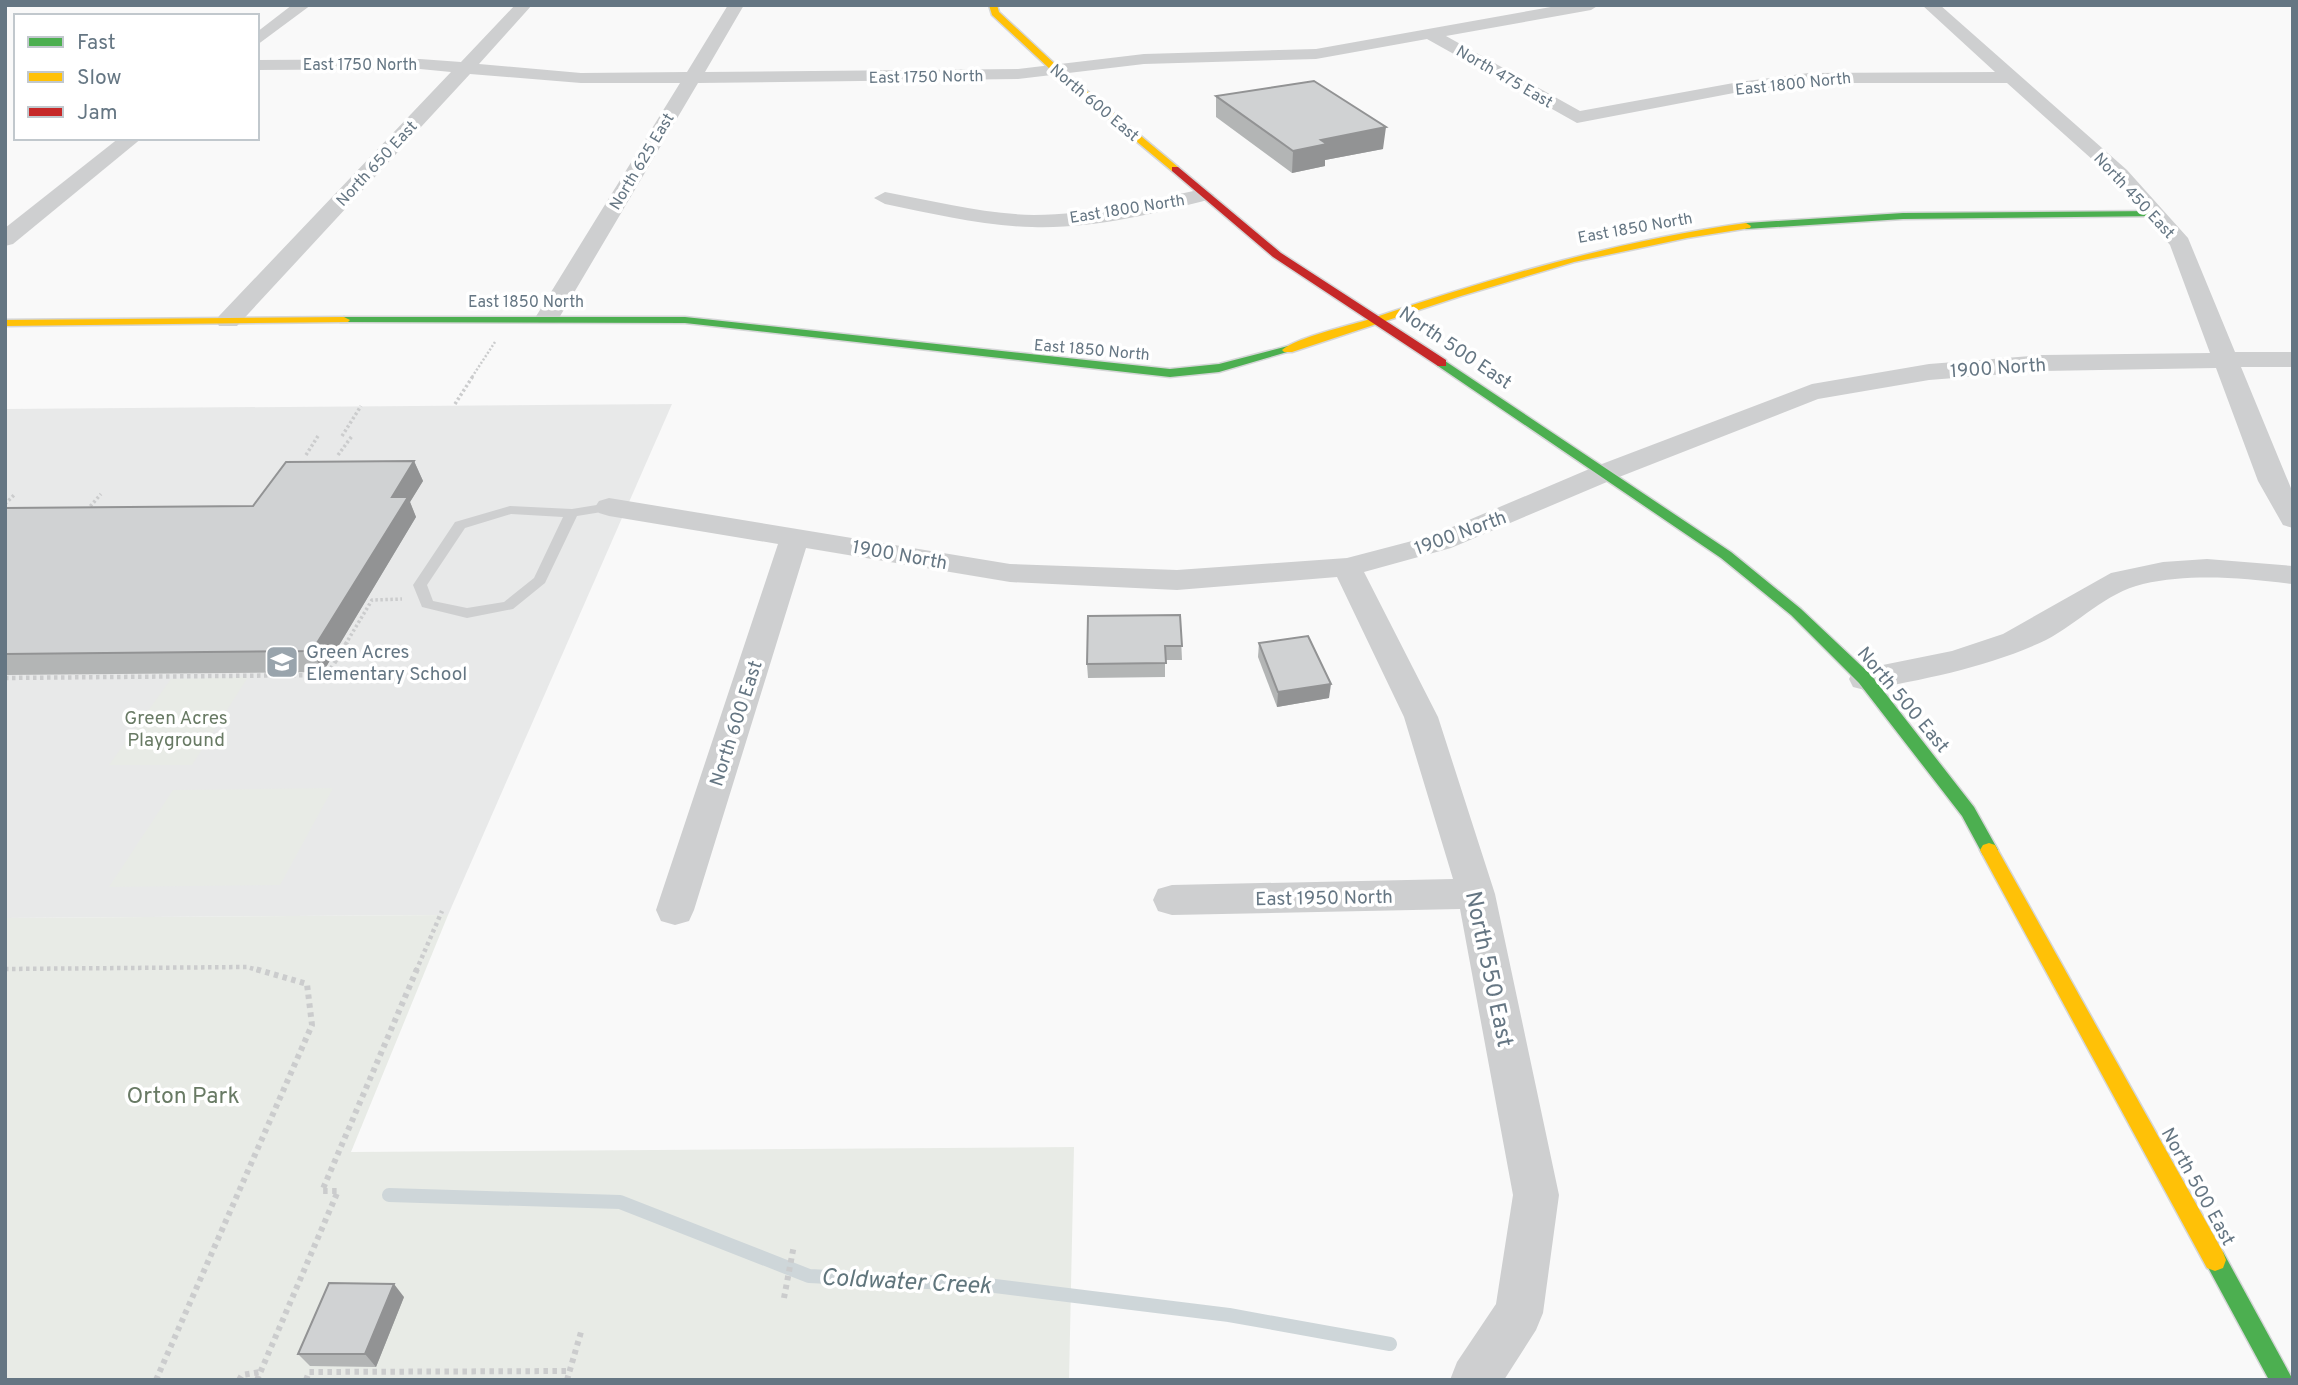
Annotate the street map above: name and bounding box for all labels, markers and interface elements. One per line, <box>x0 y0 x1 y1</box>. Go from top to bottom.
legend <box>14 14 259 140</box>
text: Fast <box>77 30 116 57</box>
street label: North 475 East <box>1452 42 1556 113</box>
street label: East 1750 North <box>303 56 417 76</box>
street label: North 600 East <box>1045 60 1142 147</box>
text: Slow <box>77 65 122 92</box>
street label: East 1750 North <box>869 67 984 89</box>
street label: East 1800 North <box>1734 69 1852 101</box>
text: Jam <box>77 100 118 127</box>
street label: North 625 East <box>606 110 679 214</box>
street label: North 650 East <box>333 117 422 211</box>
street label: North 450 East <box>2089 149 2178 244</box>
street label: East 1800 North <box>1068 191 1186 229</box>
street label: East 1850 North <box>1576 209 1694 249</box>
street label: East 1850 North <box>468 293 584 313</box>
street label: North 500 East <box>1394 302 1516 395</box>
street label: East 1850 North <box>1033 336 1151 366</box>
street label: 1900 North <box>1949 354 2047 384</box>
street label: 1900 North <box>1411 506 1510 562</box>
street label: 1900 North <box>850 536 949 576</box>
place label: Green Acres Elementary School <box>306 641 467 687</box>
street label: North 500 East <box>1851 642 1954 758</box>
school or university icon: Green Acres Elementary School <box>263 643 301 681</box>
street label: North 600 East <box>705 658 769 790</box>
park label: Green Acres Playground <box>124 707 228 753</box>
street label: East 1950 North <box>1255 886 1393 912</box>
street label: North 550 East <box>1457 889 1518 1050</box>
park label: Orton Park <box>126 1083 240 1112</box>
street label: North 500 East <box>2155 1124 2240 1250</box>
water label: Coldwater Creek <box>820 1264 993 1302</box>

